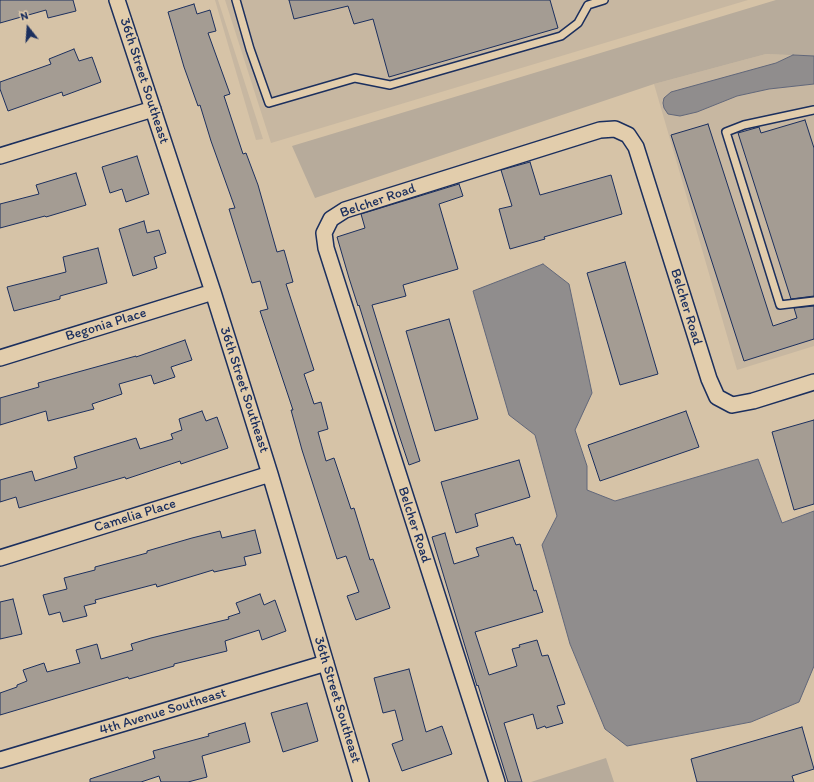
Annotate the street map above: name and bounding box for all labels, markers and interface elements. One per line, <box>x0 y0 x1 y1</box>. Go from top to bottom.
north arrow <box>8 8 48 48</box>
text: N <box>19 9 30 23</box>
street label: 36th Street Southeast <box>116 16 172 146</box>
street label: Belcher Road <box>338 180 418 222</box>
street label: Belcher Road <box>666 267 706 347</box>
street label: Begonia Place <box>63 305 149 345</box>
street label: 36th Street Southeast <box>216 325 272 455</box>
street label: Belcher Road <box>394 485 434 565</box>
street label: Camelia Place <box>92 496 178 536</box>
street label: 36th Street Southeast <box>310 635 364 765</box>
street label: 4th Avenue Southeast <box>98 685 228 739</box>

